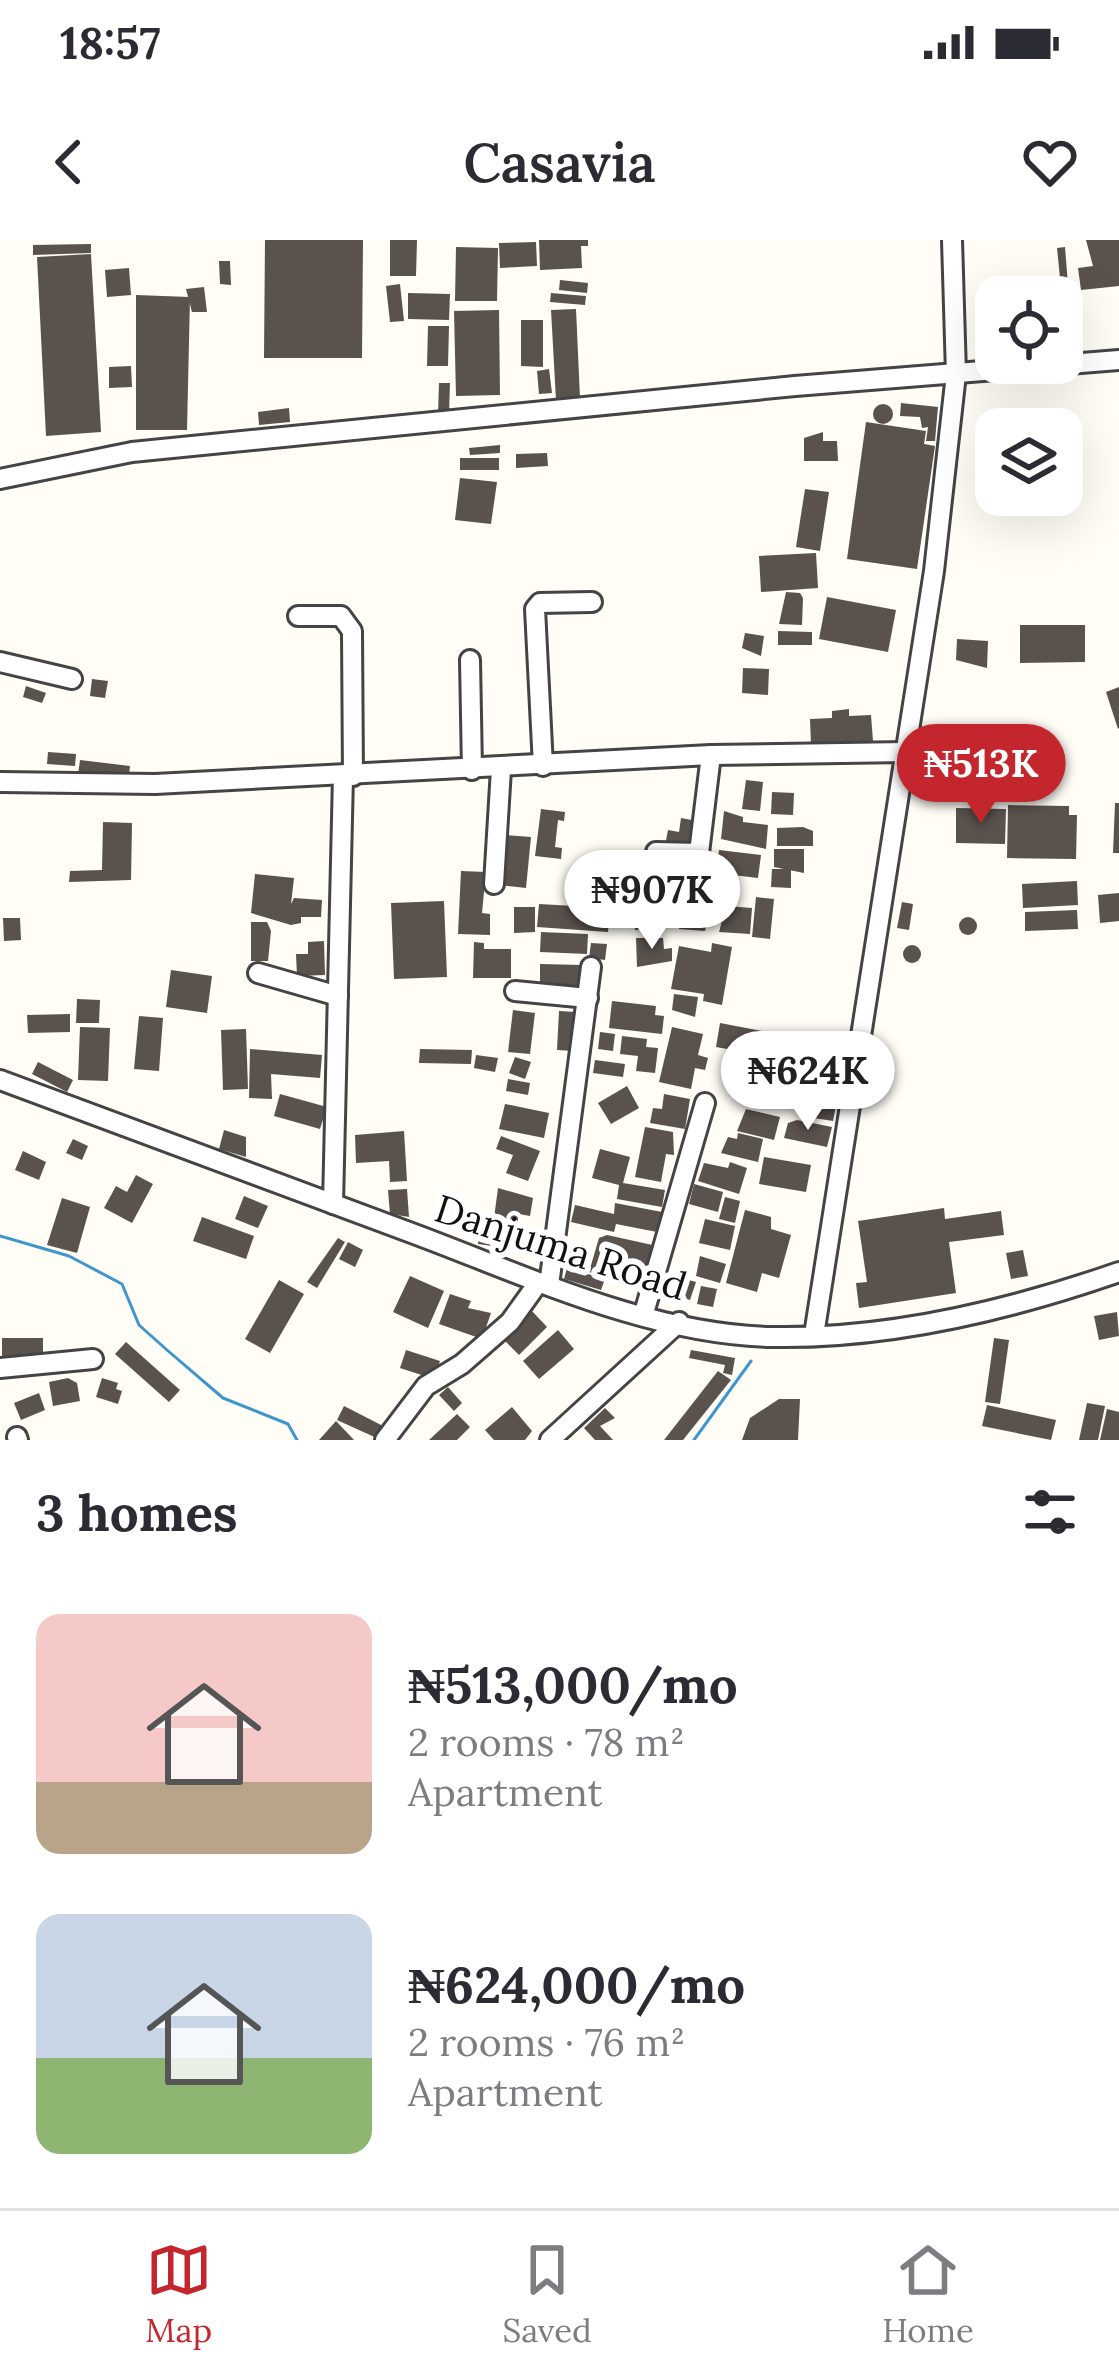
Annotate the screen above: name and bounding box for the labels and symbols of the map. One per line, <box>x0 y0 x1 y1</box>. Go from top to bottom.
pin: ₦513K <box>897 724 1065 826</box>
pin: ₦907K <box>568 850 736 952</box>
pin: ₦624K <box>724 1031 892 1133</box>
street label: Danjuma Road <box>429 1183 693 1311</box>

